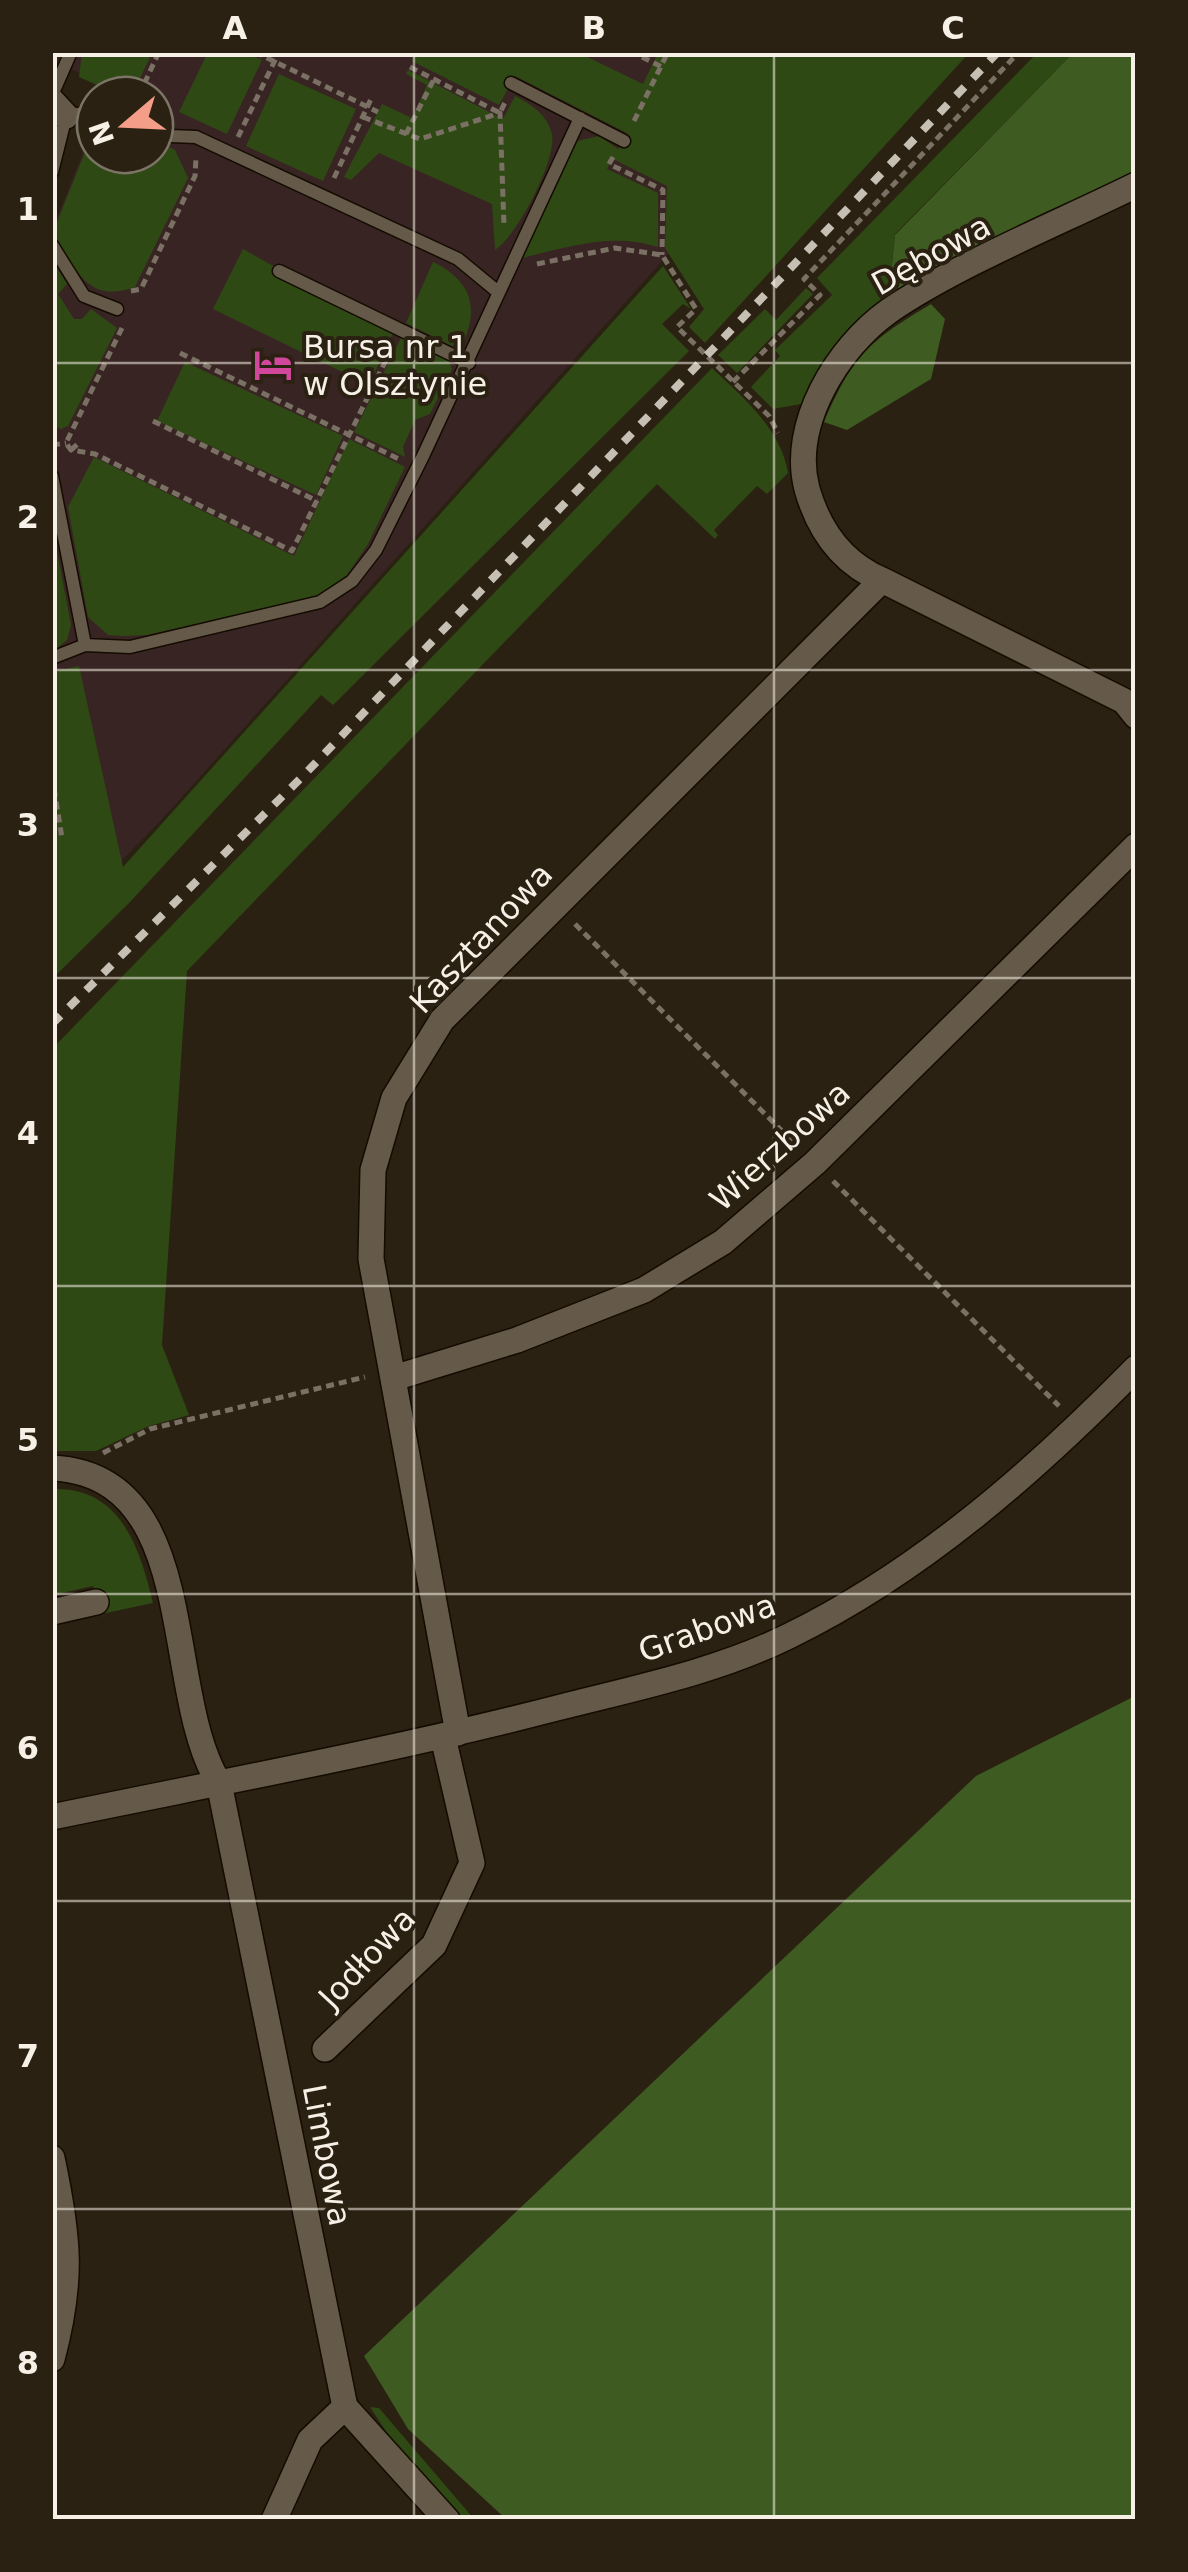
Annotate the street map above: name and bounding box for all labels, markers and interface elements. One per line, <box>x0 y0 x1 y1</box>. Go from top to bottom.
text: A <box>223 9 248 47</box>
text: B <box>582 9 606 47</box>
text: C <box>941 9 965 47</box>
north arrow <box>75 75 175 175</box>
text: N <box>82 117 121 149</box>
text: 1 <box>17 190 39 228</box>
street label: Dębowa <box>865 207 997 303</box>
place label: Bursa nr 1 w Olsztynie <box>303 328 487 403</box>
hotel icon: Bursa nr 1 w Olsztynie <box>252 344 294 386</box>
text: 2 <box>17 498 39 536</box>
text: 3 <box>17 806 39 844</box>
street label: Kasztanowa <box>402 855 560 1021</box>
street label: Wierzbowa <box>702 1073 858 1219</box>
text: 4 <box>17 1114 39 1152</box>
text: 5 <box>17 1421 39 1459</box>
street label: Grabowa <box>633 1586 781 1670</box>
text: 6 <box>17 1729 39 1767</box>
street label: Jodłowa <box>310 1900 423 2018</box>
text: 7 <box>17 2037 39 2075</box>
street label: Limbowa <box>295 2081 359 2229</box>
text: 8 <box>17 2344 39 2382</box>

